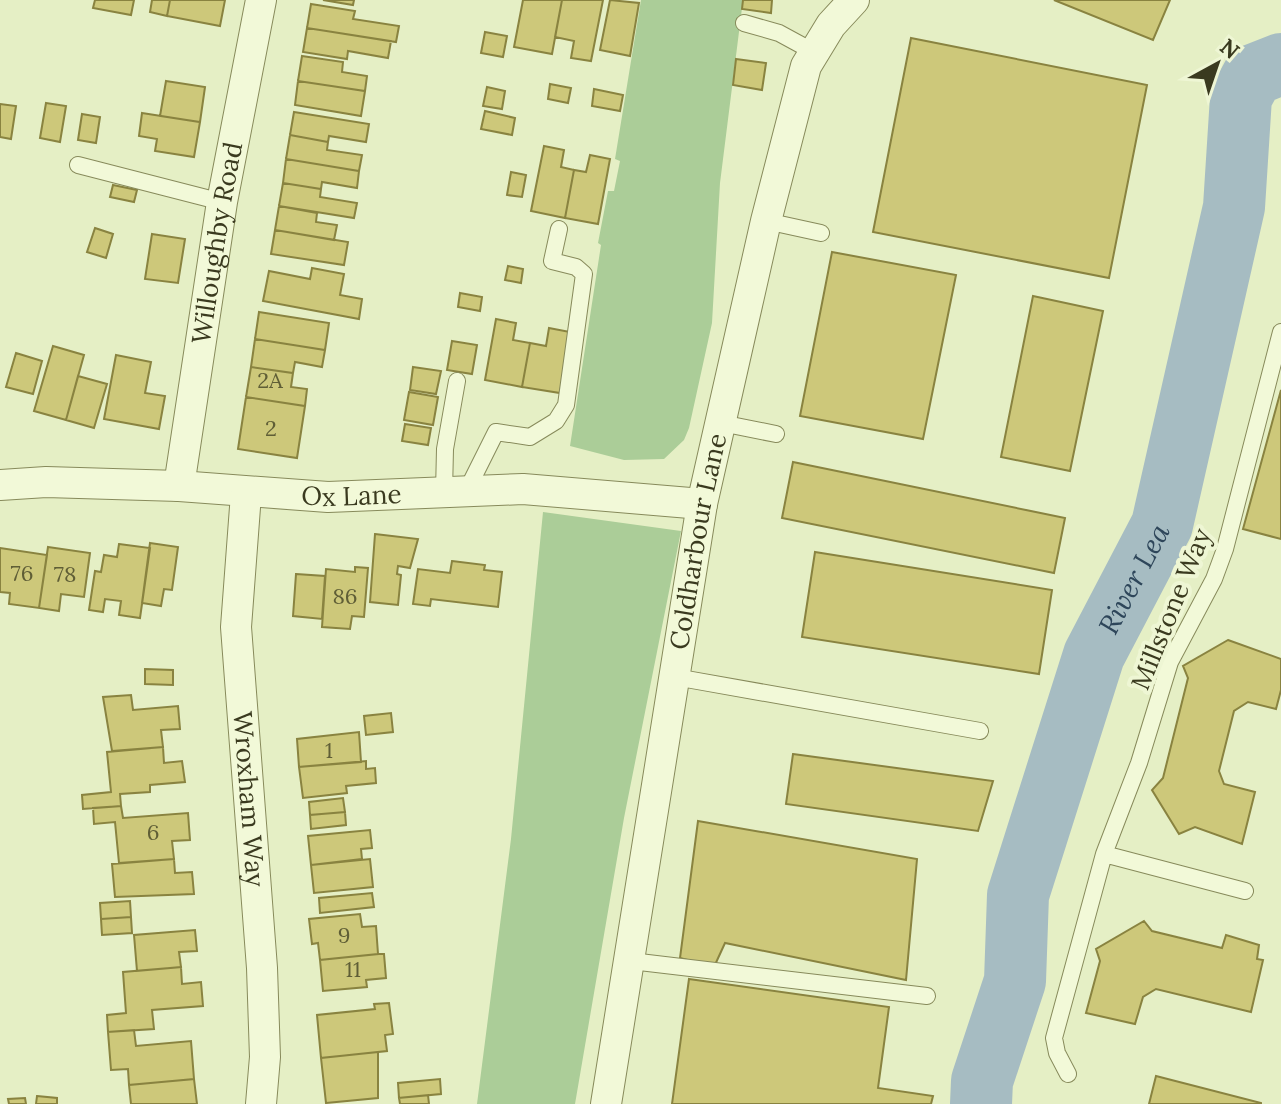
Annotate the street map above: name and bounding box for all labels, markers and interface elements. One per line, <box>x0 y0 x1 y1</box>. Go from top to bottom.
north arrow <box>1177 24 1257 104</box>
text: N <box>1214 32 1245 65</box>
street label: Willoughby Road <box>184 139 249 346</box>
house number: 2A <box>257 366 284 394</box>
house number: 2 <box>265 414 277 442</box>
street label: Coldharbour Lane <box>662 430 733 652</box>
street label: Ox Lane <box>300 477 402 513</box>
water label: River Lea <box>1090 517 1178 640</box>
street label: Millstone Way <box>1123 523 1218 694</box>
house number: 76 <box>11 559 33 587</box>
house number: 78 <box>54 560 76 588</box>
house number: 86 <box>332 582 358 610</box>
street label: Wroxham Way <box>226 710 273 888</box>
house number: 1 <box>325 736 333 764</box>
house number: 6 <box>147 818 159 846</box>
house number: 9 <box>338 921 350 949</box>
house number: 11 <box>345 955 361 983</box>

